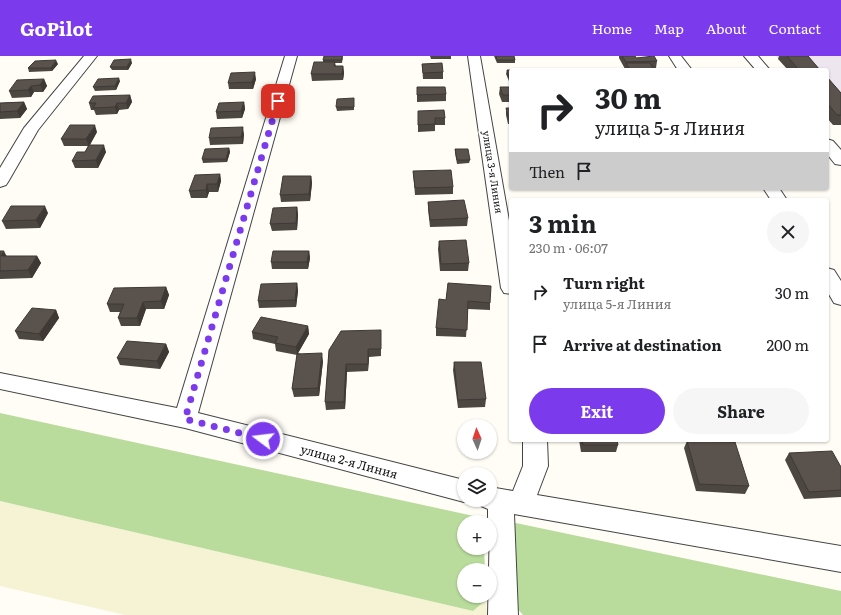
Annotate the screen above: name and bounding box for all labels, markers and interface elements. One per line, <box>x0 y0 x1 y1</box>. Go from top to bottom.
text: GoPilot <box>20 14 93 42</box>
text: Home <box>592 18 632 38</box>
text: Map <box>654 18 684 38</box>
text: About <box>706 18 747 38</box>
text: Contact <box>769 18 821 38</box>
text: 30 m <box>595 76 661 118</box>
pin <box>261 84 295 118</box>
icon: right <box>529 84 581 136</box>
icon: arrive <box>267 90 289 112</box>
text: улица 5-я Линия <box>595 114 745 141</box>
street label: улица 3-я Линия <box>480 129 507 214</box>
text: Then <box>529 160 565 183</box>
icon: arrive <box>573 160 595 182</box>
text: 3 min <box>529 205 597 240</box>
button: close <box>767 211 809 253</box>
text: 230 m · 06:07 <box>529 238 608 257</box>
text: Turn right <box>563 271 645 294</box>
icon: right <box>529 281 551 303</box>
text: 30 m <box>775 281 809 304</box>
text: улица 5-я Линия <box>563 294 671 313</box>
icon: arrive <box>529 333 551 355</box>
text: Arrive at destination <box>563 333 722 356</box>
text: 200 m <box>767 333 809 356</box>
button: Exit <box>529 388 665 434</box>
button: Share <box>673 388 809 434</box>
position arrow <box>242 418 284 460</box>
north arrow <box>457 419 497 459</box>
map controls <box>457 419 497 603</box>
street label: улица 2-я Линия <box>299 439 400 483</box>
button: layers <box>457 467 497 507</box>
button: + <box>457 515 497 555</box>
button: − <box>457 563 497 603</box>

